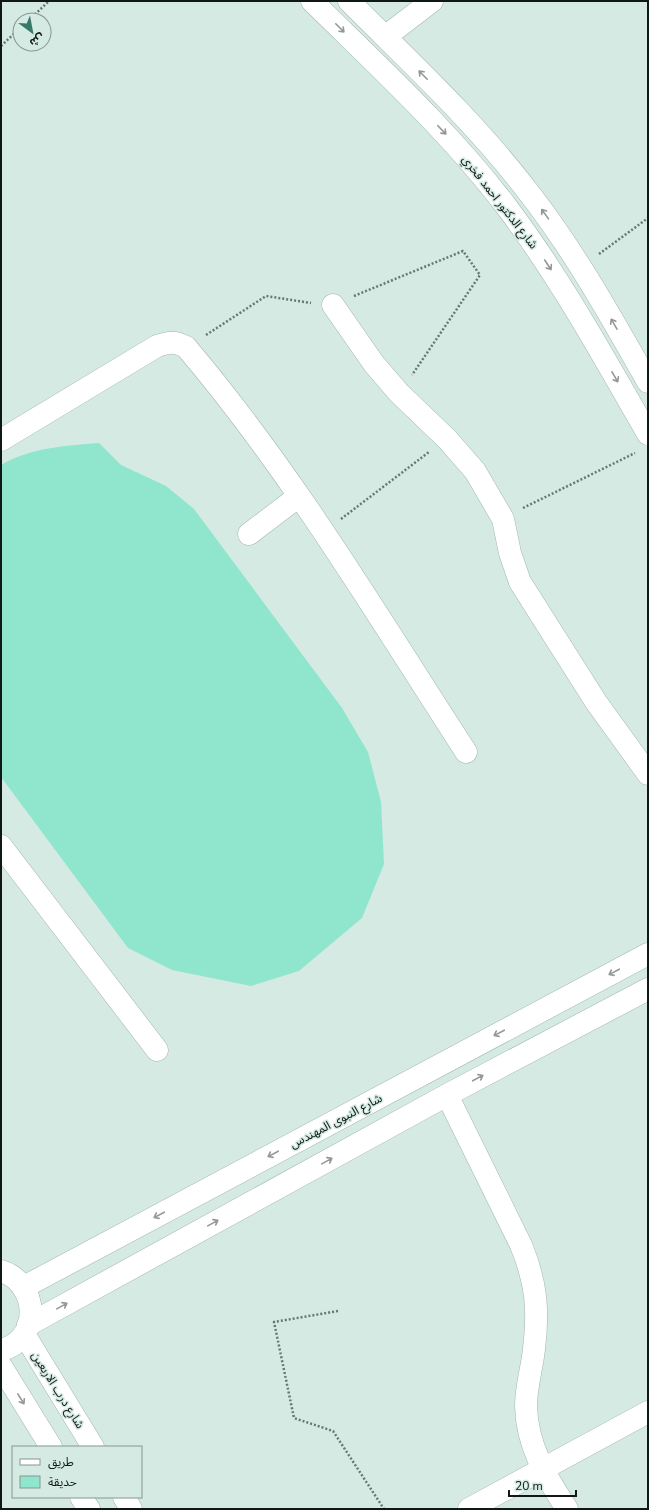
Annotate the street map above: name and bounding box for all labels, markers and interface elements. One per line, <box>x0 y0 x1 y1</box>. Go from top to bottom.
north arrow <box>12 12 52 52</box>
one-way arrow <box>335 24 345 33</box>
text: ش <box>27 30 47 50</box>
one-way arrow <box>418 70 427 80</box>
one-way arrow <box>437 125 447 135</box>
street label: شارع الدكتور احمد فخري <box>457 152 542 253</box>
one-way arrow <box>541 209 549 220</box>
one-way arrow <box>544 259 552 270</box>
one-way arrow <box>610 318 618 330</box>
one-way arrow <box>611 371 619 383</box>
one-way arrow <box>608 969 620 976</box>
one-way arrow <box>493 1030 505 1038</box>
one-way arrow <box>472 1074 484 1082</box>
street label: شارع النبوى المهندس <box>287 1090 386 1153</box>
one-way arrow <box>267 1151 279 1158</box>
one-way arrow <box>321 1156 333 1164</box>
one-way arrow <box>153 1212 165 1220</box>
one-way arrow <box>207 1219 219 1227</box>
one-way arrow <box>56 1302 68 1309</box>
street label: شارع درب الاربعين <box>27 1348 88 1432</box>
one-way arrow <box>18 1393 26 1405</box>
legend <box>12 1446 142 1498</box>
text: طريق <box>48 1454 74 1470</box>
scale bar <box>509 1472 576 1498</box>
text: حديقة <box>48 1474 77 1490</box>
text: 20 m <box>515 1478 543 1494</box>

